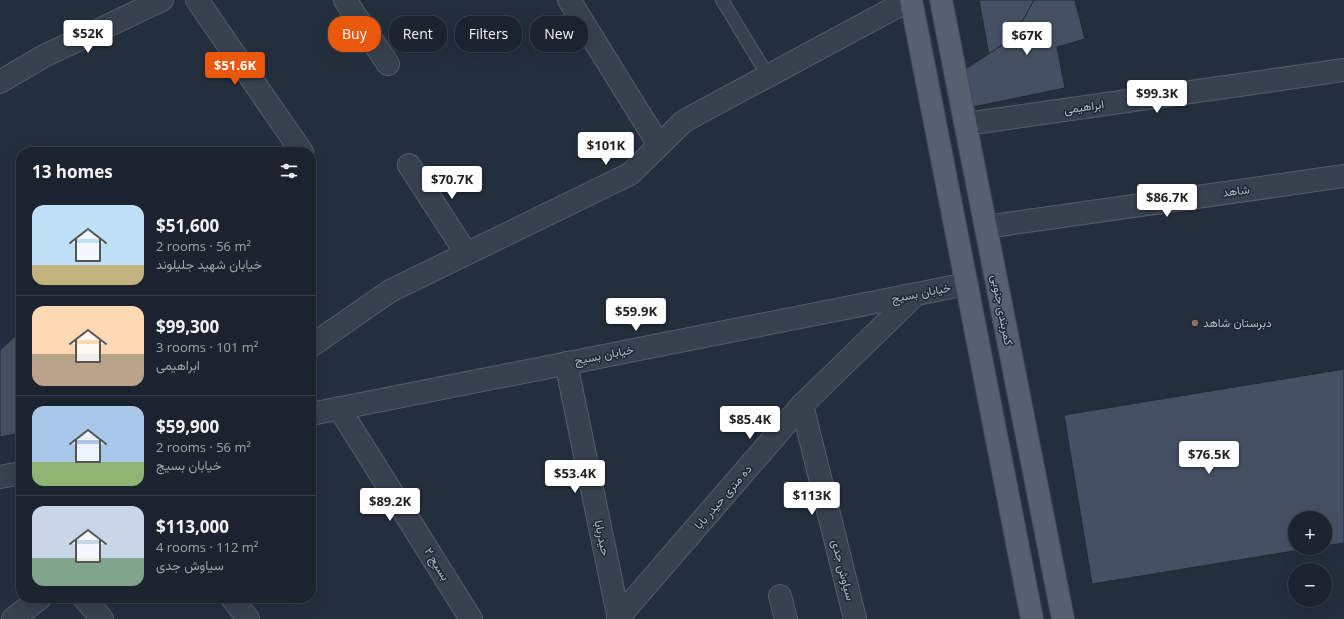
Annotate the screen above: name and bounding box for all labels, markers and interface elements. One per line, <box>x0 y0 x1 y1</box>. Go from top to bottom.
chip: Buy <box>328 16 381 52</box>
chip: Rent <box>389 16 447 52</box>
chip: Filters <box>455 16 522 52</box>
chip: New <box>530 16 588 52</box>
pin: $52K <box>64 20 112 54</box>
pin: $67K <box>1003 22 1051 56</box>
text: $52K <box>73 24 103 42</box>
text: $67K <box>1012 26 1042 44</box>
pin: $51.6K <box>202 52 268 86</box>
text: $51.6K <box>214 56 256 74</box>
pin: $99.3K <box>1124 80 1190 114</box>
text: $99.3K <box>1136 84 1178 102</box>
street label: ابراهیمی <box>1063 95 1105 118</box>
pin: $101K <box>578 132 634 166</box>
text: $101K <box>587 136 625 154</box>
text: 13 homes <box>32 160 113 183</box>
icon: filters <box>278 160 300 182</box>
pin: $70.7K <box>419 166 485 200</box>
text: $70.7K <box>431 170 473 188</box>
street label: شاهد <box>1221 180 1251 201</box>
pin: $86.7K <box>1134 184 1200 218</box>
text: $86.7K <box>1146 188 1188 206</box>
text: $51,600 <box>156 214 219 237</box>
icon: home <box>64 221 112 269</box>
text: 2 rooms · 56 m² <box>156 237 251 255</box>
text: خیابان شهید جلیلوند <box>156 255 262 273</box>
street label: کمربندی جنوبی <box>987 273 1018 347</box>
street label: خیابان بسیج <box>890 278 952 308</box>
pin: $59.9K <box>603 298 669 332</box>
text: $59.9K <box>615 302 657 320</box>
place label: دبرستان شاهد <box>1203 314 1272 331</box>
text: $99,300 <box>156 315 219 338</box>
marker: دبرستان شاهد <box>1190 318 1200 328</box>
icon: home <box>64 322 112 370</box>
text: 3 rooms · 101 m² <box>156 338 258 356</box>
street label: خیابان بسیج <box>573 340 635 370</box>
text: ابراهیمی <box>156 356 200 374</box>
pin: $85.4K <box>717 406 783 440</box>
text: $85.4K <box>729 410 771 428</box>
text: $59,900 <box>156 415 219 438</box>
icon: home <box>64 422 112 470</box>
text: 2 rooms · 56 m² <box>156 438 251 456</box>
pin: $76.5K <box>1176 441 1242 475</box>
text: $76.5K <box>1188 445 1230 463</box>
text: خیابان بسیج <box>156 456 221 474</box>
pin: $53.4K <box>542 460 608 494</box>
street label: ده متری حیدر بابا <box>690 460 756 533</box>
text: $53.4K <box>554 464 596 482</box>
pin: $113K <box>784 482 840 516</box>
text: $113K <box>793 486 831 504</box>
pin: $89.2K <box>357 488 423 522</box>
text: $89.2K <box>369 492 411 510</box>
map controls <box>1288 511 1332 607</box>
button: + <box>1288 511 1332 555</box>
text: $113,000 <box>156 515 229 538</box>
street label: حیدربابا <box>590 519 615 557</box>
icon: home <box>64 522 112 570</box>
text: 4 rooms · 112 m² <box>156 538 258 556</box>
street label: سیاوش جدی <box>828 538 859 602</box>
street label: بسیج ۲ <box>420 544 454 584</box>
text: سیاوش جدی <box>156 556 224 574</box>
button: − <box>1288 563 1332 607</box>

